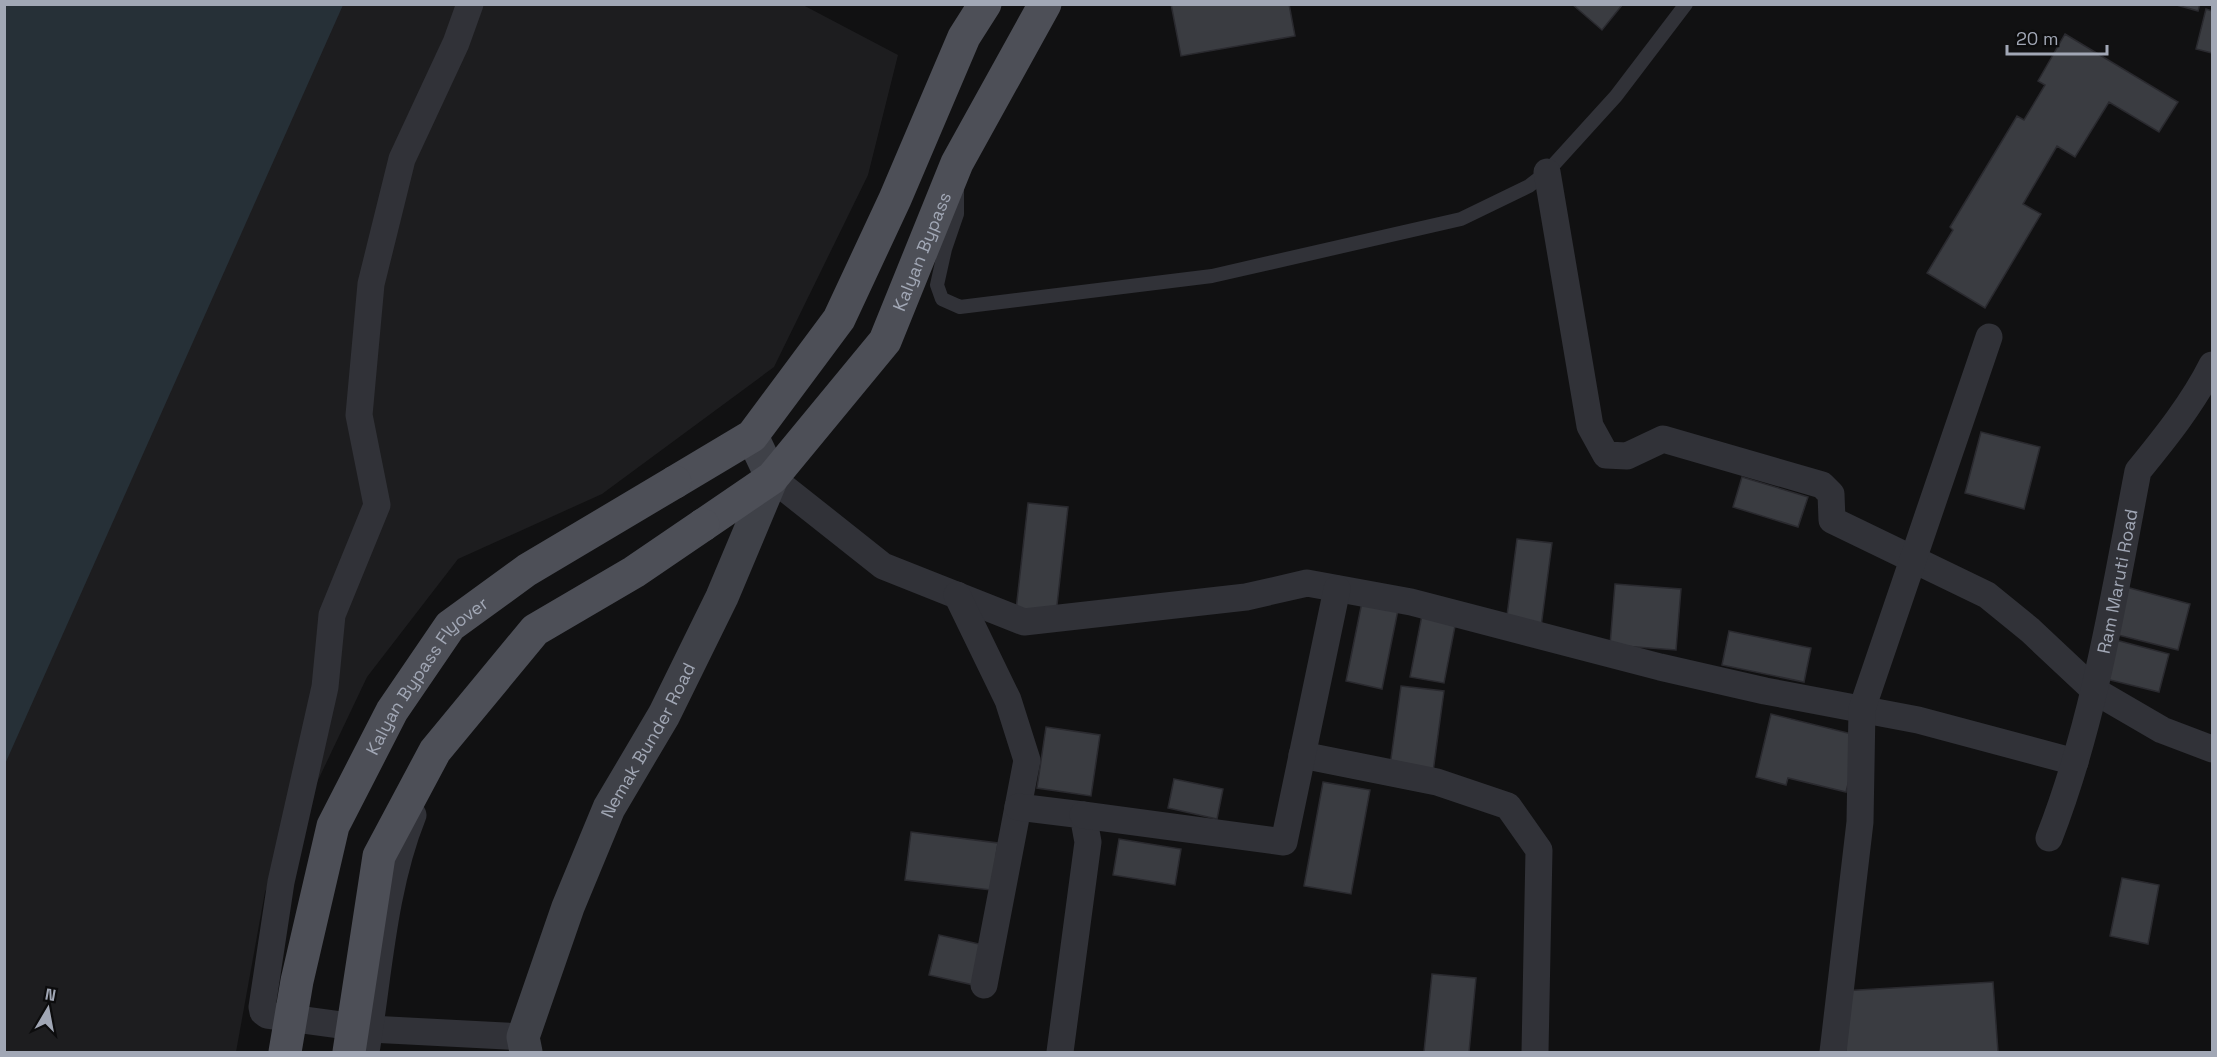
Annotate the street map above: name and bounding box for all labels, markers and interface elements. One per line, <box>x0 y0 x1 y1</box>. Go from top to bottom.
scale bar <box>2007 18 2108 56</box>
text: 20 m <box>2016 27 2059 50</box>
street label: Kalyan Bypass <box>887 188 956 314</box>
street label: Ram Maruti Road <box>2091 507 2142 656</box>
street label: Kalyan Bypass Flyover <box>360 591 492 758</box>
street label: Nemak Bunder Road <box>595 659 700 821</box>
north arrow <box>18 979 78 1039</box>
text: N <box>43 983 58 1006</box>

